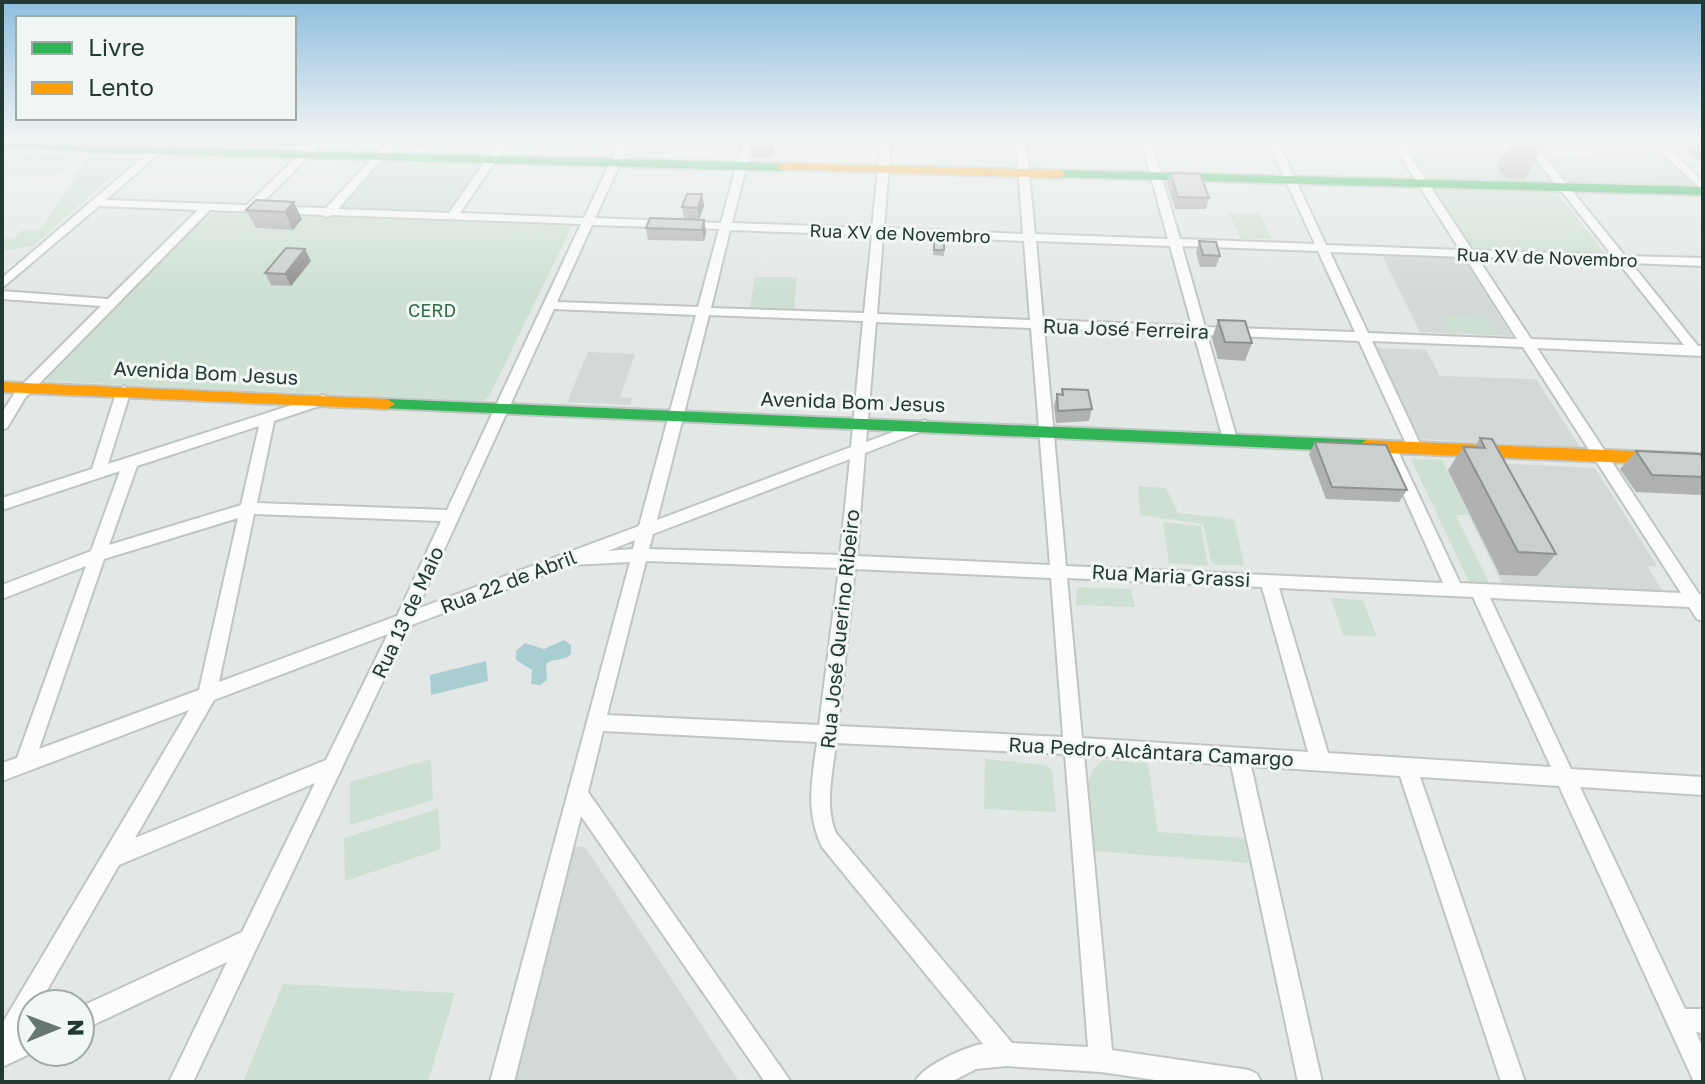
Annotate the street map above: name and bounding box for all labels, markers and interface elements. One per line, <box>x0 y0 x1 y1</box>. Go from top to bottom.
legend <box>16 16 296 120</box>
text: Livre <box>88 32 145 61</box>
text: Lento <box>88 72 154 101</box>
street label: Rua XV de Novembro <box>809 219 991 247</box>
street label: Rua XV de Novembro <box>1456 243 1638 271</box>
park label: CERD <box>408 299 456 321</box>
street label: Rua José Ferreira <box>1042 313 1210 343</box>
street label: Avenida Bom Jesus <box>113 355 299 389</box>
street label: Avenida Bom Jesus <box>760 386 946 416</box>
street label: Rua José Querino Ribeiro <box>814 508 864 750</box>
street label: Rua 13 de Maio <box>366 542 448 682</box>
street label: Rua 22 de Abril <box>436 544 580 618</box>
street label: Rua Maria Grassi <box>1091 559 1251 591</box>
street label: Rua Pedro Alcântara Camargo <box>1008 732 1294 770</box>
north arrow <box>16 988 96 1068</box>
text: N <box>63 1019 90 1036</box>

